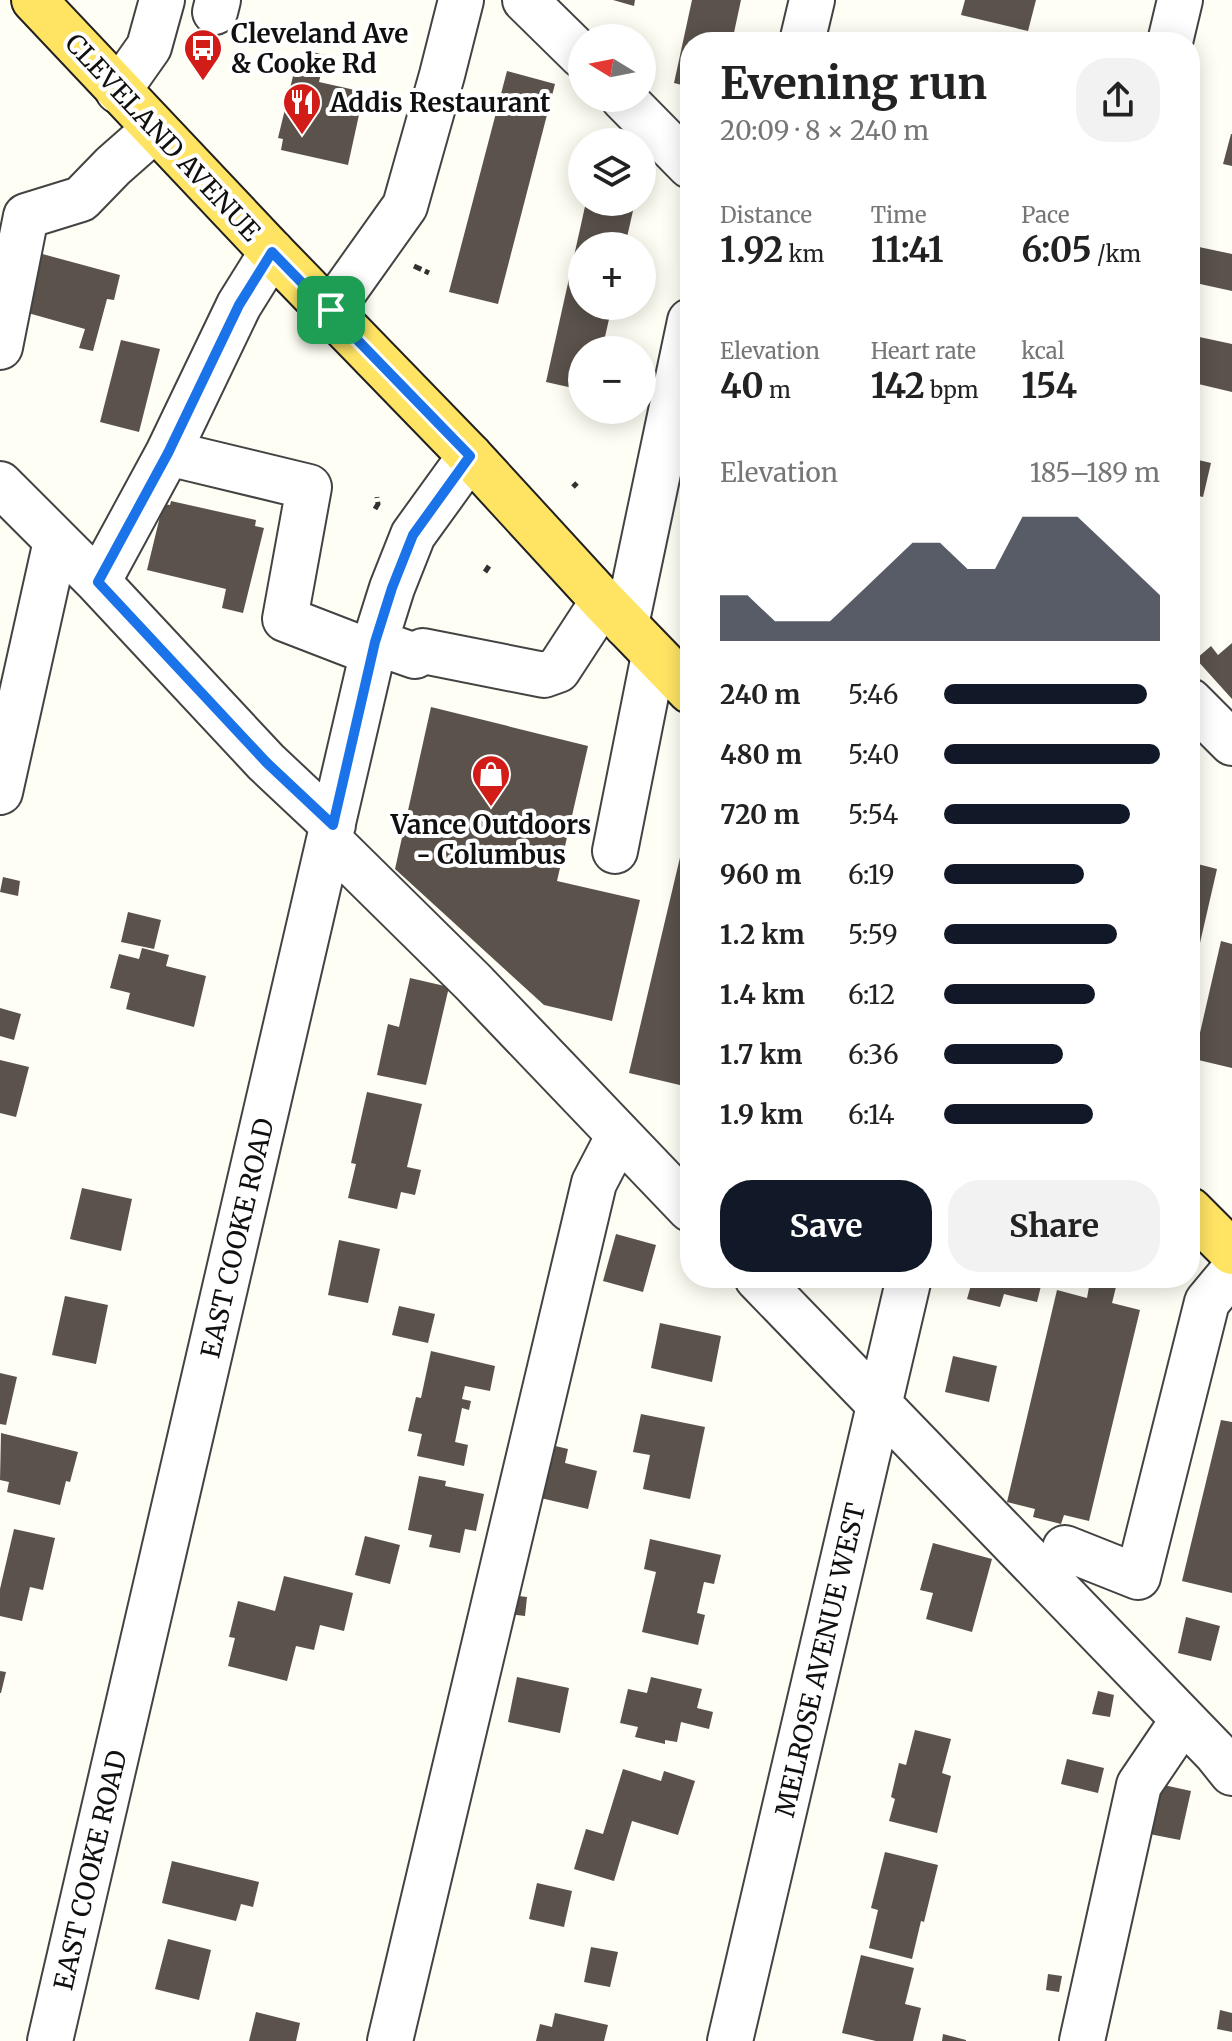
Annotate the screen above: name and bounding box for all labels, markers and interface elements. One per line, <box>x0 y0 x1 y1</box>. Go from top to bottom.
place label: Cleveland Ave & Cooke Rd <box>231 17 408 80</box>
north arrow <box>568 24 656 112</box>
map controls <box>568 24 656 424</box>
street label: CLEVELAND AVENUE <box>58 27 268 248</box>
bus stop icon: Cleveland Ave & Cooke Rd <box>182 27 224 82</box>
text: Evening run <box>720 56 987 111</box>
button: share <box>1076 58 1160 142</box>
restaurant icon: Addis Restaurant <box>281 81 323 136</box>
place label: Addis Restaurant <box>329 86 551 119</box>
text: 20:09 · 8 × 240 m <box>720 114 929 147</box>
button: layers <box>568 128 656 216</box>
text: Distance <box>720 201 812 229</box>
text: Time <box>871 201 926 229</box>
text: Pace <box>1021 201 1069 229</box>
text: 1.92 <box>720 229 783 271</box>
text: 11:41 <box>871 229 943 271</box>
text: 6:05 <box>1021 229 1092 271</box>
button: + <box>568 232 656 320</box>
text: km <box>783 240 824 268</box>
text: /km <box>1092 240 1141 268</box>
pin <box>297 276 365 344</box>
icon: arrive <box>309 288 353 332</box>
button: − <box>568 336 656 424</box>
text: Elevation <box>720 337 820 365</box>
text: Heart rate <box>871 337 976 365</box>
text: kcal <box>1021 337 1065 365</box>
text: 40 <box>720 365 764 407</box>
text: 142 <box>871 365 925 407</box>
text: 154 <box>1021 365 1077 407</box>
text: m <box>764 376 791 404</box>
text: bpm <box>925 376 979 404</box>
text: Elevation <box>720 456 838 489</box>
text: 185–189 m <box>1030 456 1160 489</box>
text: 240 m <box>720 678 801 711</box>
text: 5:46 <box>848 678 898 711</box>
text: 480 m <box>720 738 802 771</box>
text: 5:40 <box>848 738 899 771</box>
shop icon: Vance Outdoors - Columbus <box>470 753 512 808</box>
text: 720 m <box>720 798 800 831</box>
text: 5:54 <box>848 798 898 831</box>
place label: Vance Outdoors - Columbus <box>390 808 591 871</box>
text: 960 m <box>720 858 801 891</box>
text: 6:19 <box>848 858 894 891</box>
text: 1.2 km <box>720 918 805 951</box>
text: 5:59 <box>848 918 898 951</box>
text: 1.4 km <box>720 978 805 1011</box>
text: 6:12 <box>848 978 895 1011</box>
text: 1.7 km <box>720 1038 802 1071</box>
text: 6:36 <box>848 1038 899 1071</box>
text: 1.9 km <box>720 1098 803 1131</box>
text: 6:14 <box>848 1098 895 1131</box>
street label: EAST COOKE ROAD <box>193 1115 281 1361</box>
button: Save <box>720 1180 932 1272</box>
button: Share <box>948 1180 1160 1272</box>
street label: MELROSE AVENUE WEST <box>768 1500 872 1820</box>
street label: EAST COOKE ROAD <box>46 1747 134 1993</box>

